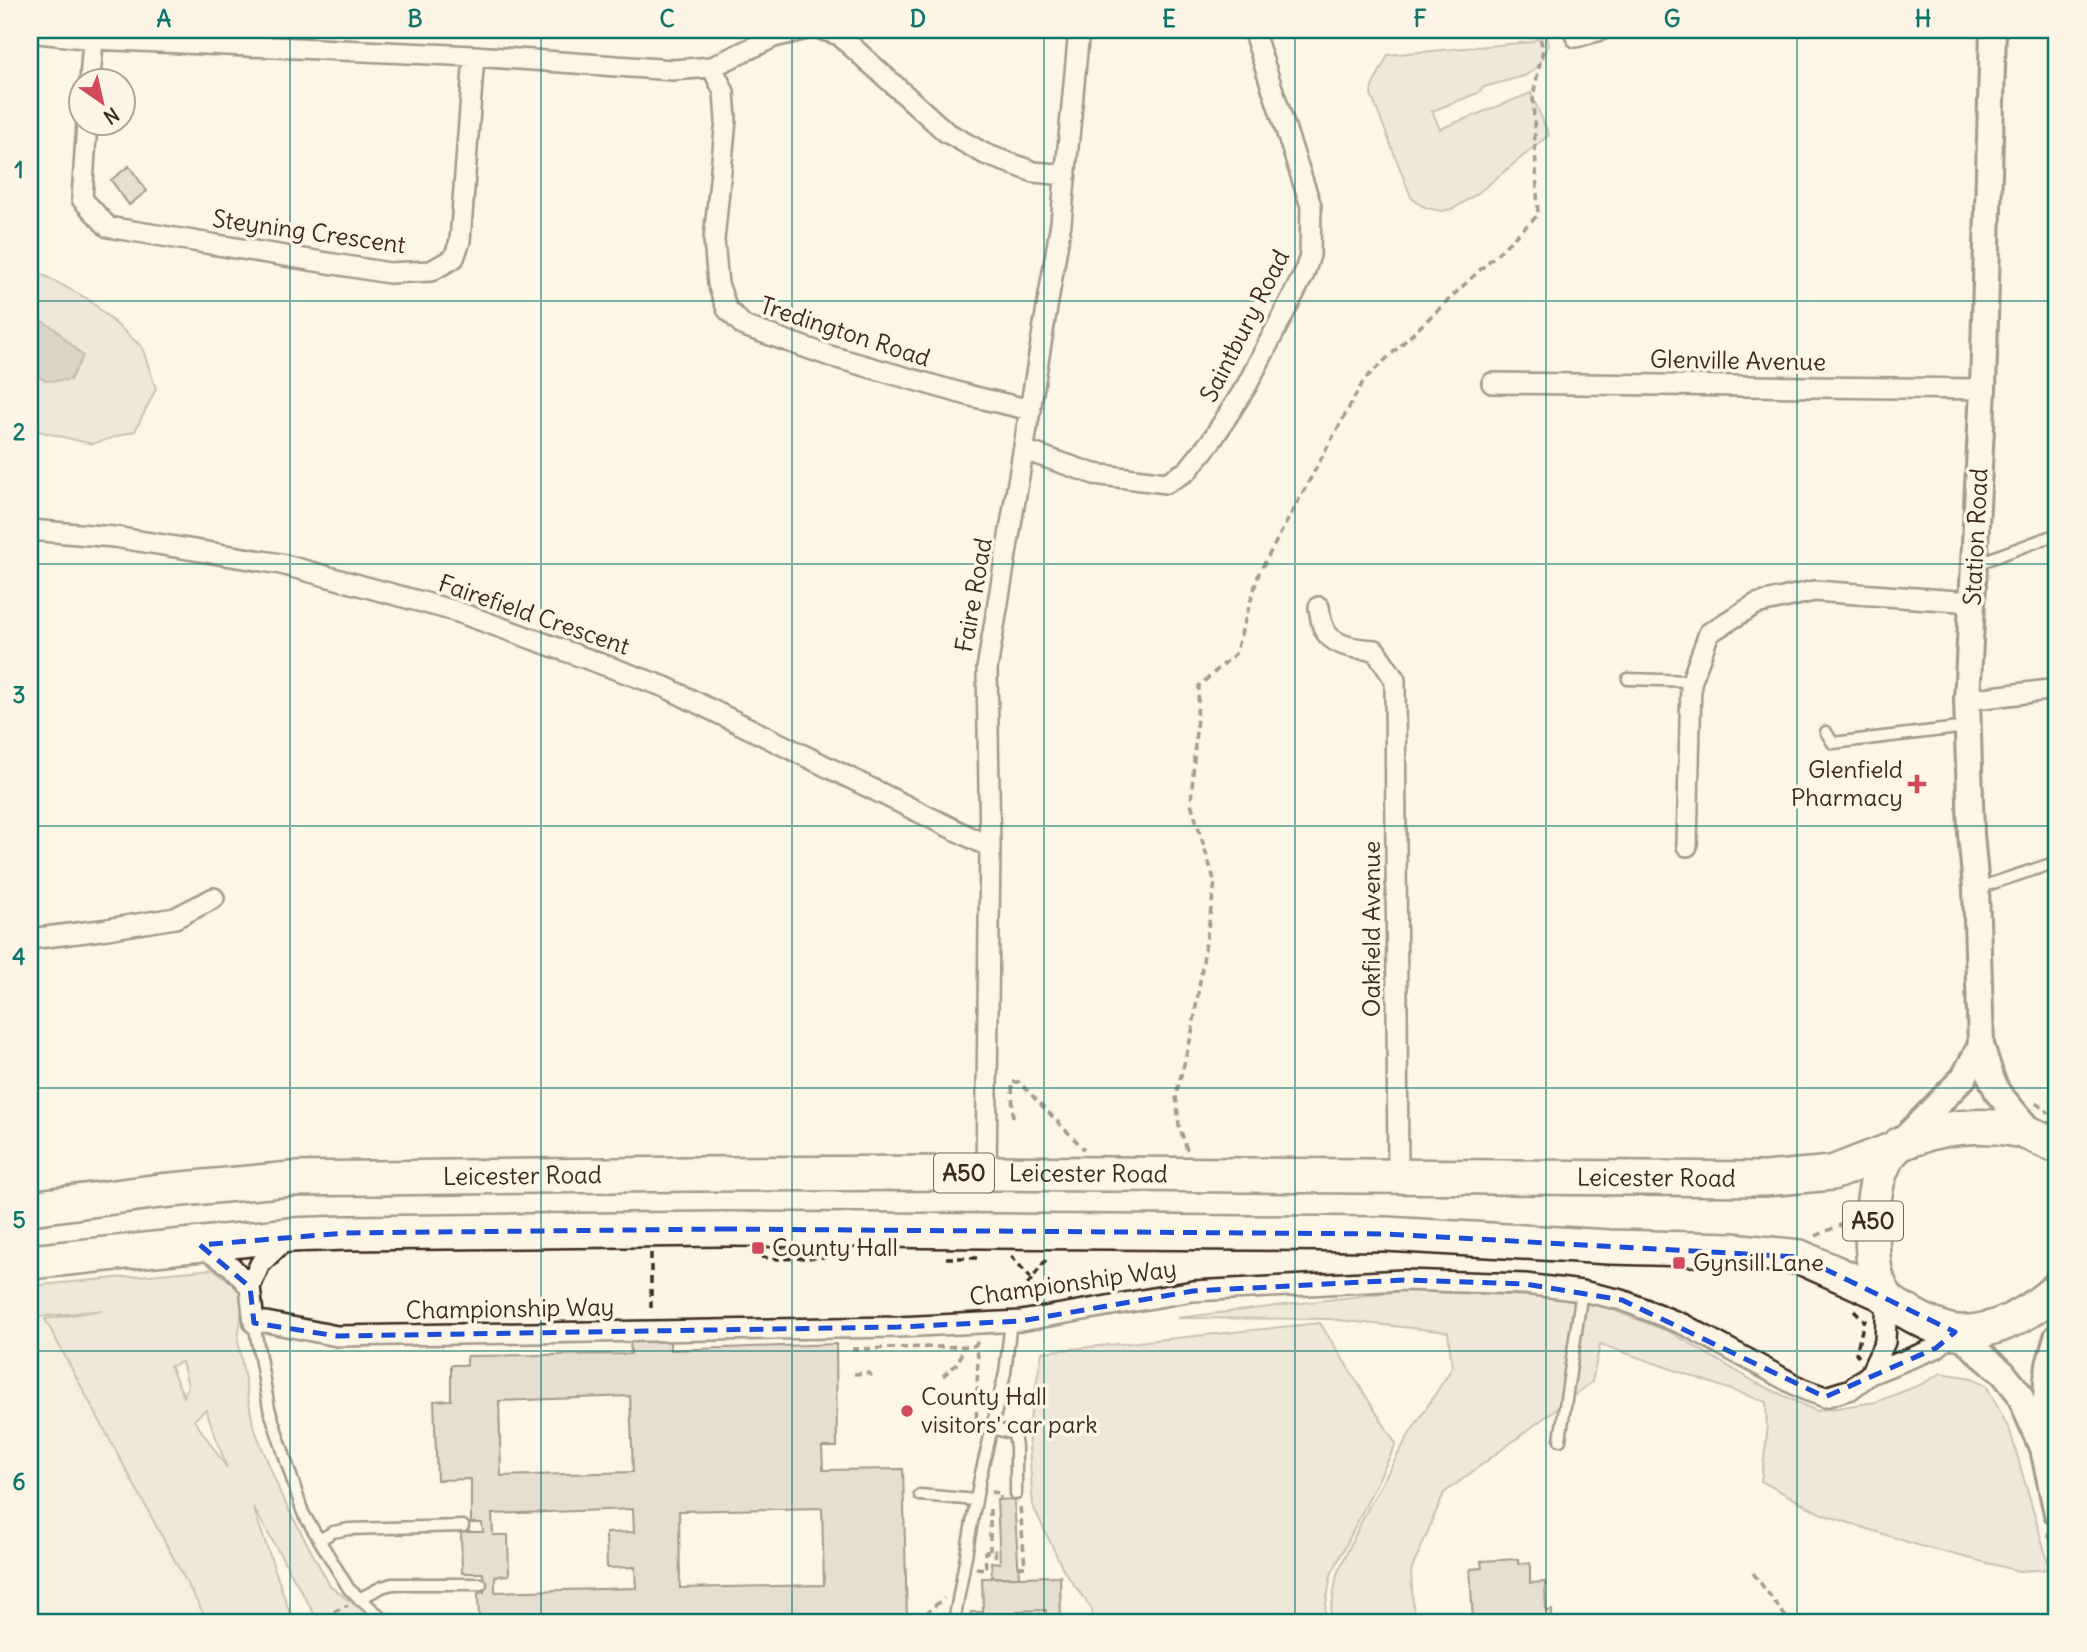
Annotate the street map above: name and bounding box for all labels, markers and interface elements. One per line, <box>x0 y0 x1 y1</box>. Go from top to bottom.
text: A <box>157 4 172 33</box>
text: B <box>407 4 423 33</box>
text: C <box>659 4 675 33</box>
text: D <box>910 4 926 33</box>
text: E <box>1162 4 1176 33</box>
text: F <box>1413 4 1427 33</box>
text: G <box>1664 4 1680 33</box>
text: H <box>1915 4 1931 33</box>
north arrow <box>66 66 136 136</box>
text: N <box>99 102 124 130</box>
text: 1 <box>14 155 24 184</box>
street label: Steyning Crescent <box>211 203 408 259</box>
street label: Saintbury Road <box>1193 244 1295 407</box>
street label: Tredington Road <box>756 289 934 373</box>
street label: Glenville Avenue <box>1650 343 1826 377</box>
text: 2 <box>13 417 26 446</box>
street label: Station Road <box>1956 467 1994 606</box>
street label: Faire Road <box>948 535 998 654</box>
street label: Fairefield Crescent <box>435 567 634 661</box>
text: 3 <box>12 680 26 709</box>
place label: Glenfield Pharmacy <box>1791 754 1903 812</box>
marker: Glenfield Pharmacy <box>1909 776 1925 792</box>
street label: Oakfield Avenue <box>1356 841 1386 1017</box>
text: 4 <box>12 942 26 971</box>
road number: A50 <box>934 1154 994 1192</box>
street label: Leicester Road <box>1009 1157 1168 1188</box>
street label: Leicester Road <box>443 1159 602 1191</box>
street label: Leicester Road <box>1577 1162 1736 1193</box>
road number: A50 <box>1843 1202 1903 1240</box>
text: 5 <box>12 1205 26 1234</box>
place label: County Hall <box>772 1232 898 1262</box>
marker: County Hall <box>750 1240 766 1256</box>
place label: Gynsill Lane <box>1693 1247 1824 1277</box>
street label: Championship Way <box>967 1253 1178 1311</box>
marker: Gynsill Lane <box>1671 1255 1687 1271</box>
street label: Championship Way <box>405 1291 615 1325</box>
place label: County Hall visitors' car park <box>921 1381 1098 1439</box>
marker: County Hall visitors' car park <box>899 1403 915 1419</box>
text: 6 <box>12 1467 26 1496</box>

